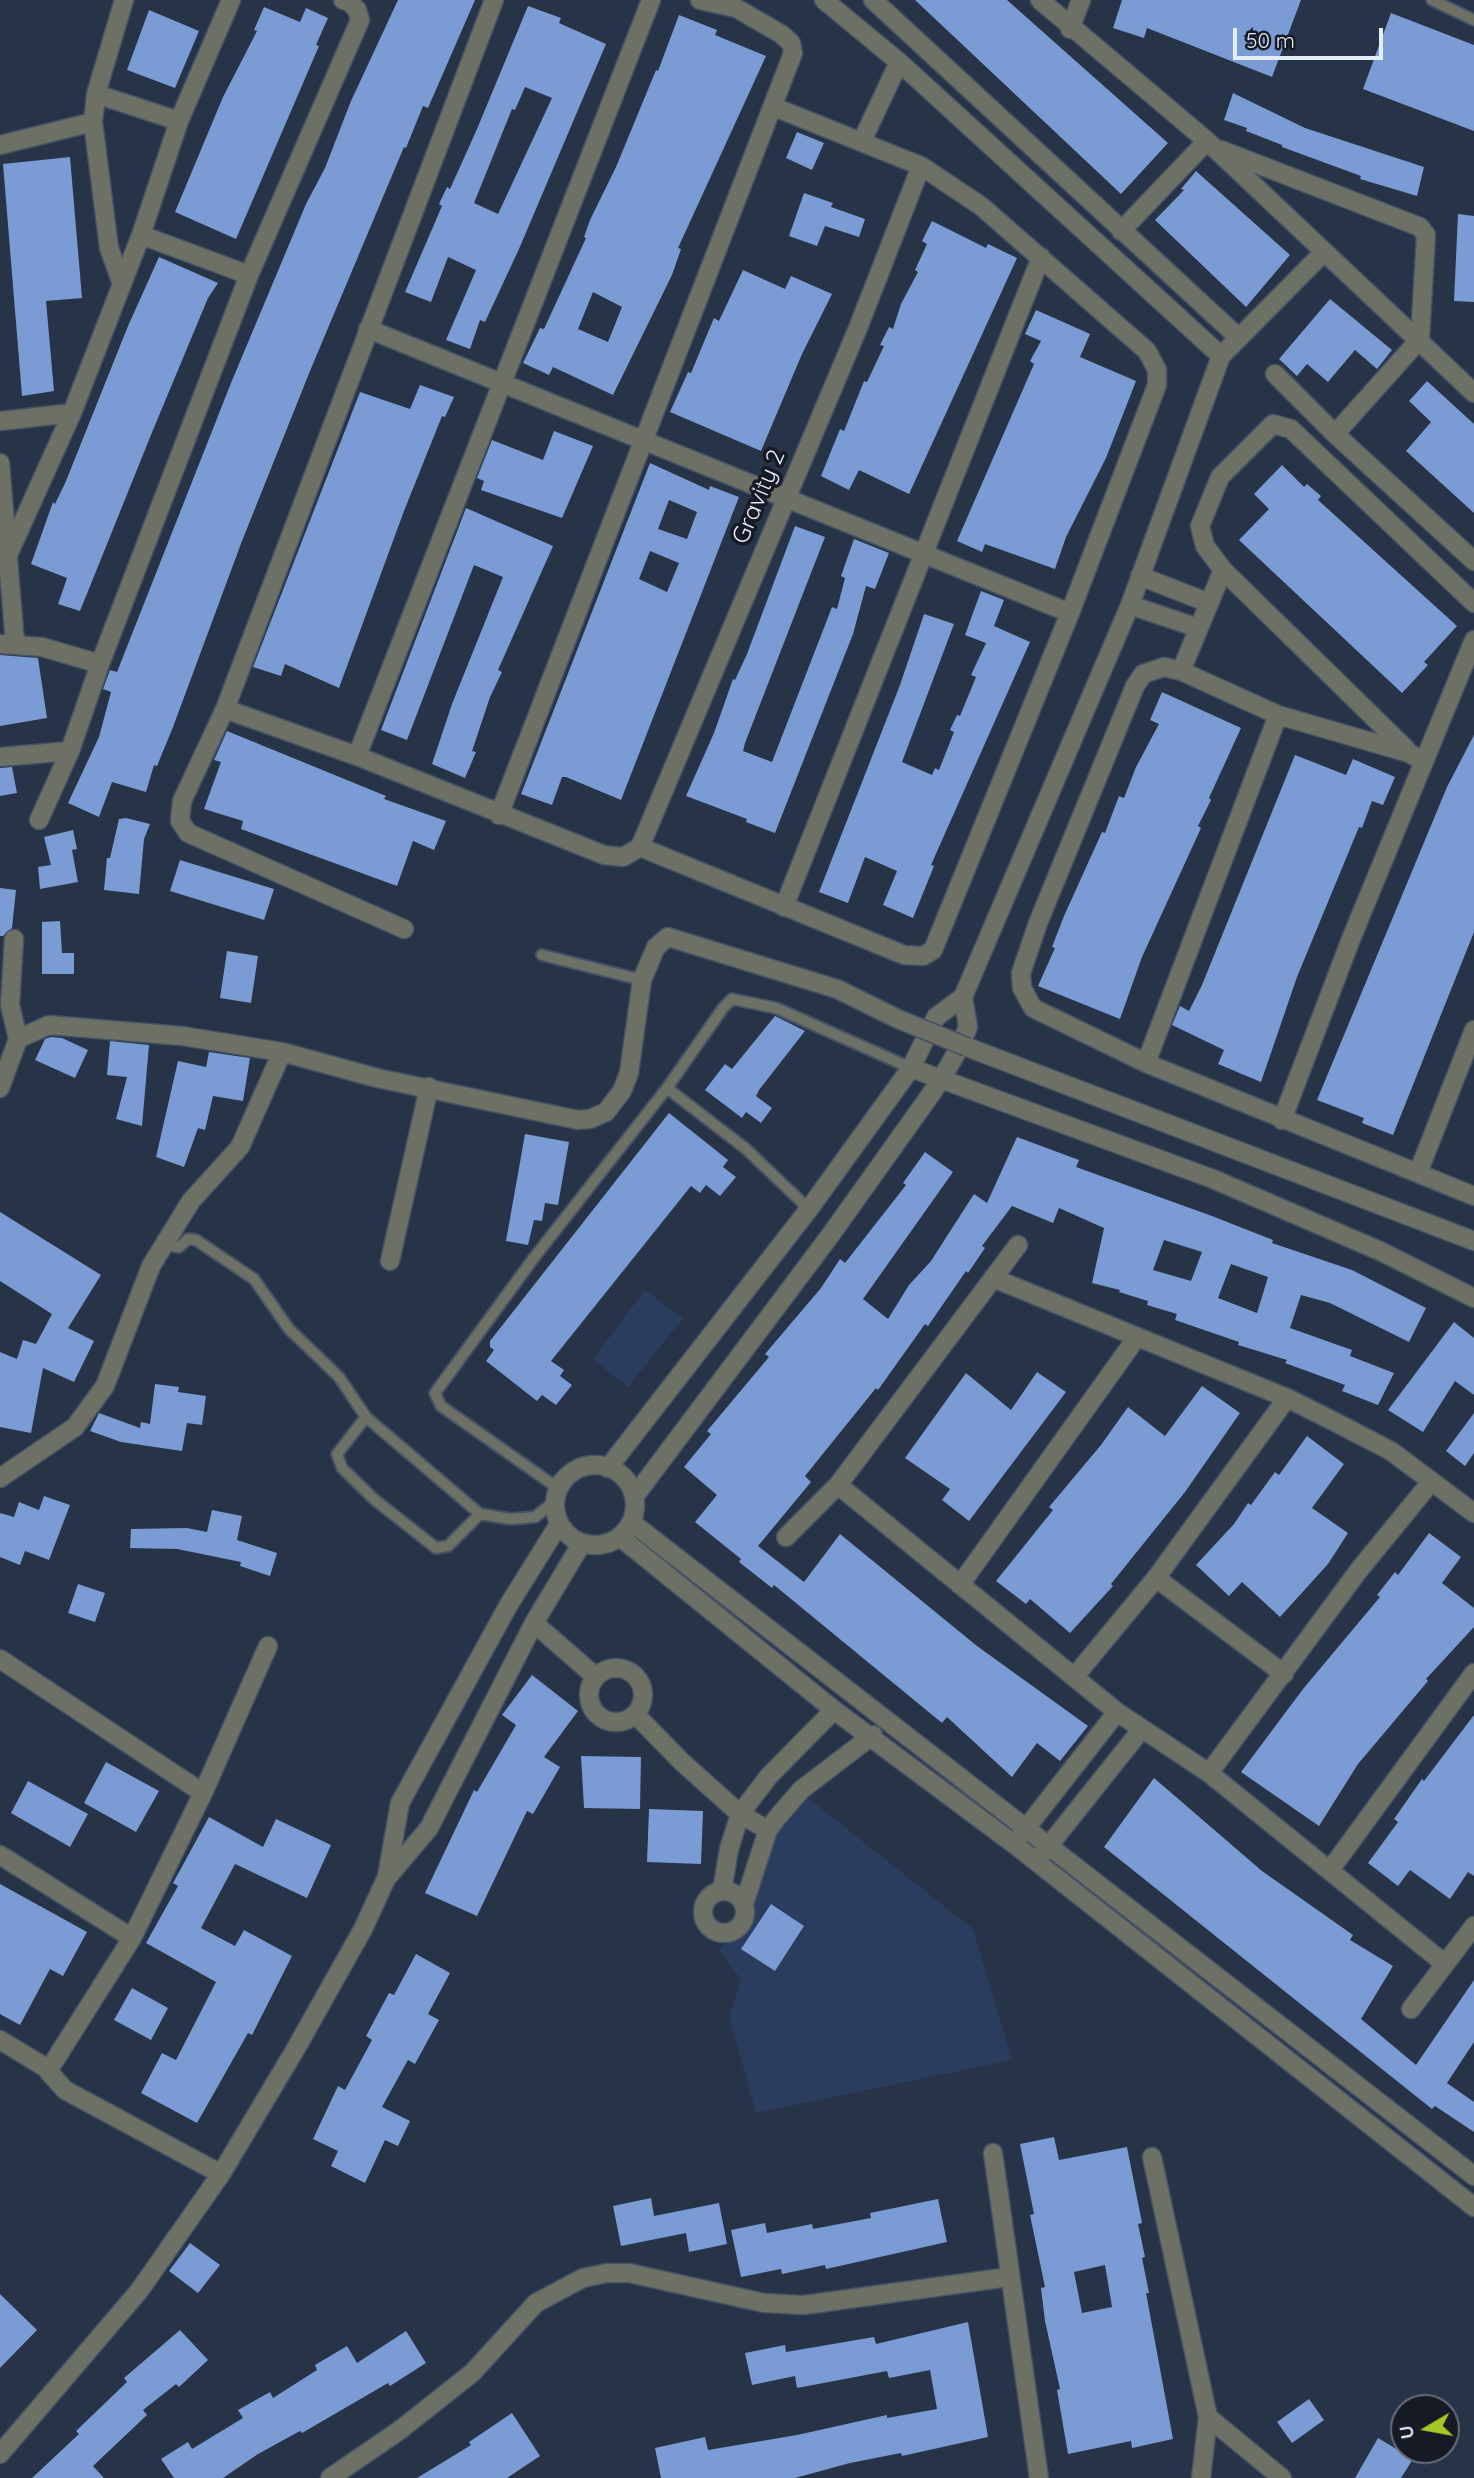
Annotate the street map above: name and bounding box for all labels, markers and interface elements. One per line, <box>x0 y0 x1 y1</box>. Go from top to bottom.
scale bar <box>1236 14 1386 58</box>
text: 50 m <box>1246 27 1295 53</box>
street label: Gravity 2 <box>726 446 792 548</box>
north arrow <box>1390 2394 1460 2464</box>
text: U <box>1393 2424 1419 2441</box>

